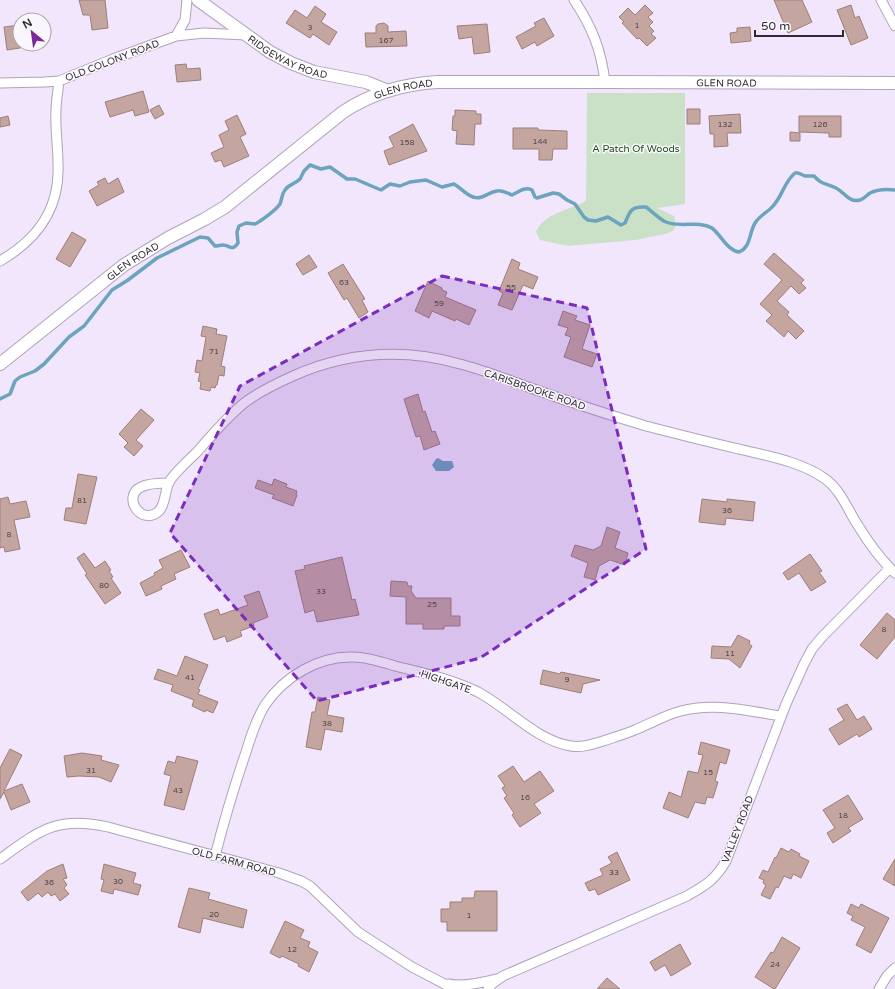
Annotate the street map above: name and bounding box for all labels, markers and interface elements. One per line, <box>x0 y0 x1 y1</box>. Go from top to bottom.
north arrow <box>12 12 52 52</box>
scale bar <box>755 12 843 38</box>
text: N <box>20 16 34 32</box>
text: 50 m <box>761 19 790 33</box>
house number: 1 <box>634 21 640 30</box>
house number: 3 <box>307 23 313 32</box>
street label: RIDGEWAY ROAD <box>245 33 328 81</box>
house number: 167 <box>378 36 394 45</box>
street label: OLD COLONY ROAD <box>64 37 161 84</box>
street label: GLEN ROAD <box>372 77 433 102</box>
street label: GLEN ROAD <box>696 77 757 90</box>
house number: 132 <box>717 120 733 129</box>
house number: 126 <box>812 120 828 129</box>
house number: 144 <box>532 137 548 146</box>
house number: 158 <box>399 138 415 147</box>
park label: A Patch Of Woods <box>592 143 680 155</box>
street label: GLEN ROAD <box>105 240 161 284</box>
house number: 63 <box>339 278 349 287</box>
house number: 55 <box>506 283 516 292</box>
house number: 59 <box>434 299 444 308</box>
house number: 71 <box>209 347 219 356</box>
street label: CARISBROOKE ROAD <box>482 367 587 413</box>
house number: 81 <box>77 496 87 505</box>
house number: 36 <box>722 506 732 515</box>
house number: 8 <box>6 530 12 539</box>
house number: 80 <box>99 581 109 590</box>
house number: 33 <box>316 587 326 596</box>
house number: 25 <box>427 600 437 609</box>
house number: 8 <box>881 625 887 634</box>
house number: 11 <box>725 649 735 658</box>
street label: HIGHGATE <box>419 668 472 696</box>
house number: 41 <box>185 673 195 682</box>
house number: 9 <box>564 675 570 684</box>
house number: 38 <box>322 719 332 728</box>
house number: 31 <box>86 766 96 775</box>
house number: 15 <box>703 768 713 777</box>
house number: 43 <box>173 786 183 795</box>
house number: 16 <box>520 793 530 802</box>
street label: VALLEY ROAD <box>720 794 756 865</box>
house number: 18 <box>838 811 848 820</box>
street label: OLD FARM ROAD <box>190 845 277 879</box>
house number: 33 <box>609 868 619 877</box>
house number: 30 <box>113 877 123 886</box>
house number: 36 <box>44 878 54 887</box>
house number: 20 <box>209 910 219 919</box>
house number: 1 <box>466 911 472 920</box>
house number: 12 <box>287 945 297 954</box>
house number: 24 <box>770 960 780 969</box>

